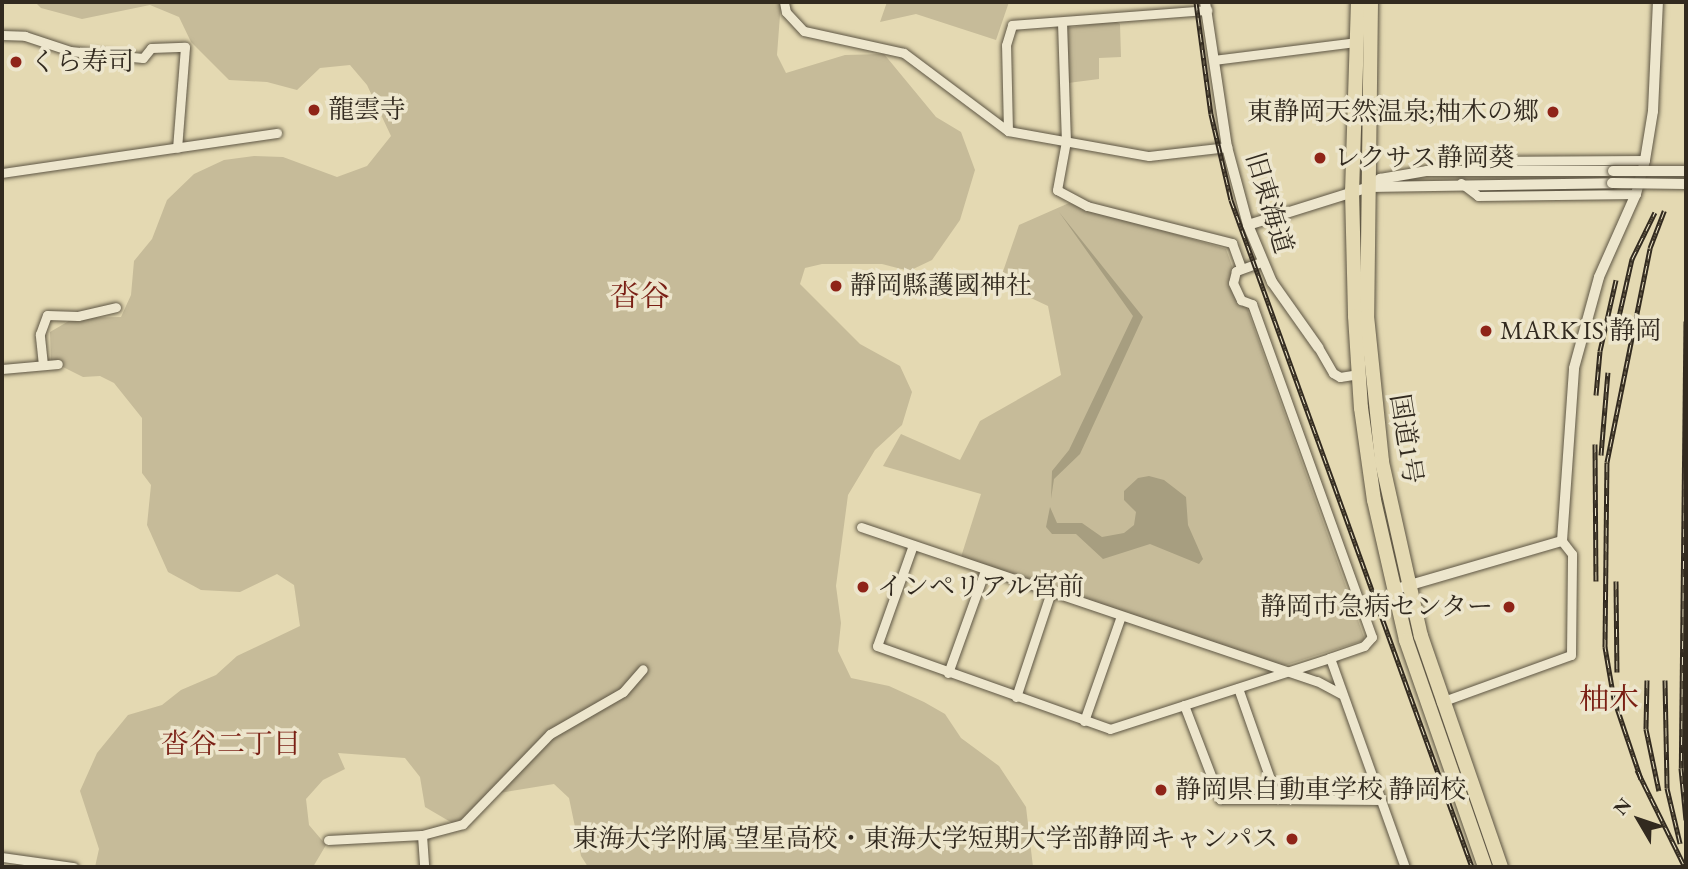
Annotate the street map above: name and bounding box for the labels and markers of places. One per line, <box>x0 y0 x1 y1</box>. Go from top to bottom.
place label: くら寿司 <box>30 46 134 78</box>
marker: くら寿司 <box>8 54 24 70</box>
place label: 龍雲寺 <box>328 94 406 126</box>
place label: 東静岡天然温泉;柚木の郷 <box>1247 96 1539 128</box>
marker: 龍雲寺 <box>306 102 322 118</box>
marker: 東静岡天然温泉;柚木の郷 <box>1545 104 1561 120</box>
place label: レクサス静岡葵 <box>1334 142 1516 174</box>
marker: レクサス静岡葵 <box>1312 150 1328 166</box>
place label: 靜岡縣護國神社 <box>850 270 1032 302</box>
marker: 靜岡縣護國神社 <box>828 278 844 294</box>
place label: MARK IS 静岡 <box>1500 315 1661 347</box>
marker: MARK IS 静岡 <box>1478 323 1494 339</box>
place label: インペリアル宮前 <box>877 571 1085 603</box>
marker: インペリアル宮前 <box>855 579 871 595</box>
place label: 静岡市急病センター <box>1259 591 1493 623</box>
marker: 静岡市急病センター <box>1499 597 1519 617</box>
place label: 静岡県自動車学校 静岡校 <box>1175 774 1466 806</box>
marker: 静岡県自動車学校 静岡校 <box>1153 782 1169 798</box>
place label: 東海大学附属 望星高校・東海大学短期大学部静岡キャンパス <box>571 823 1278 855</box>
marker: 東海大学附属 望星高校・東海大学短期大学部静岡キャンパス <box>1284 831 1300 847</box>

